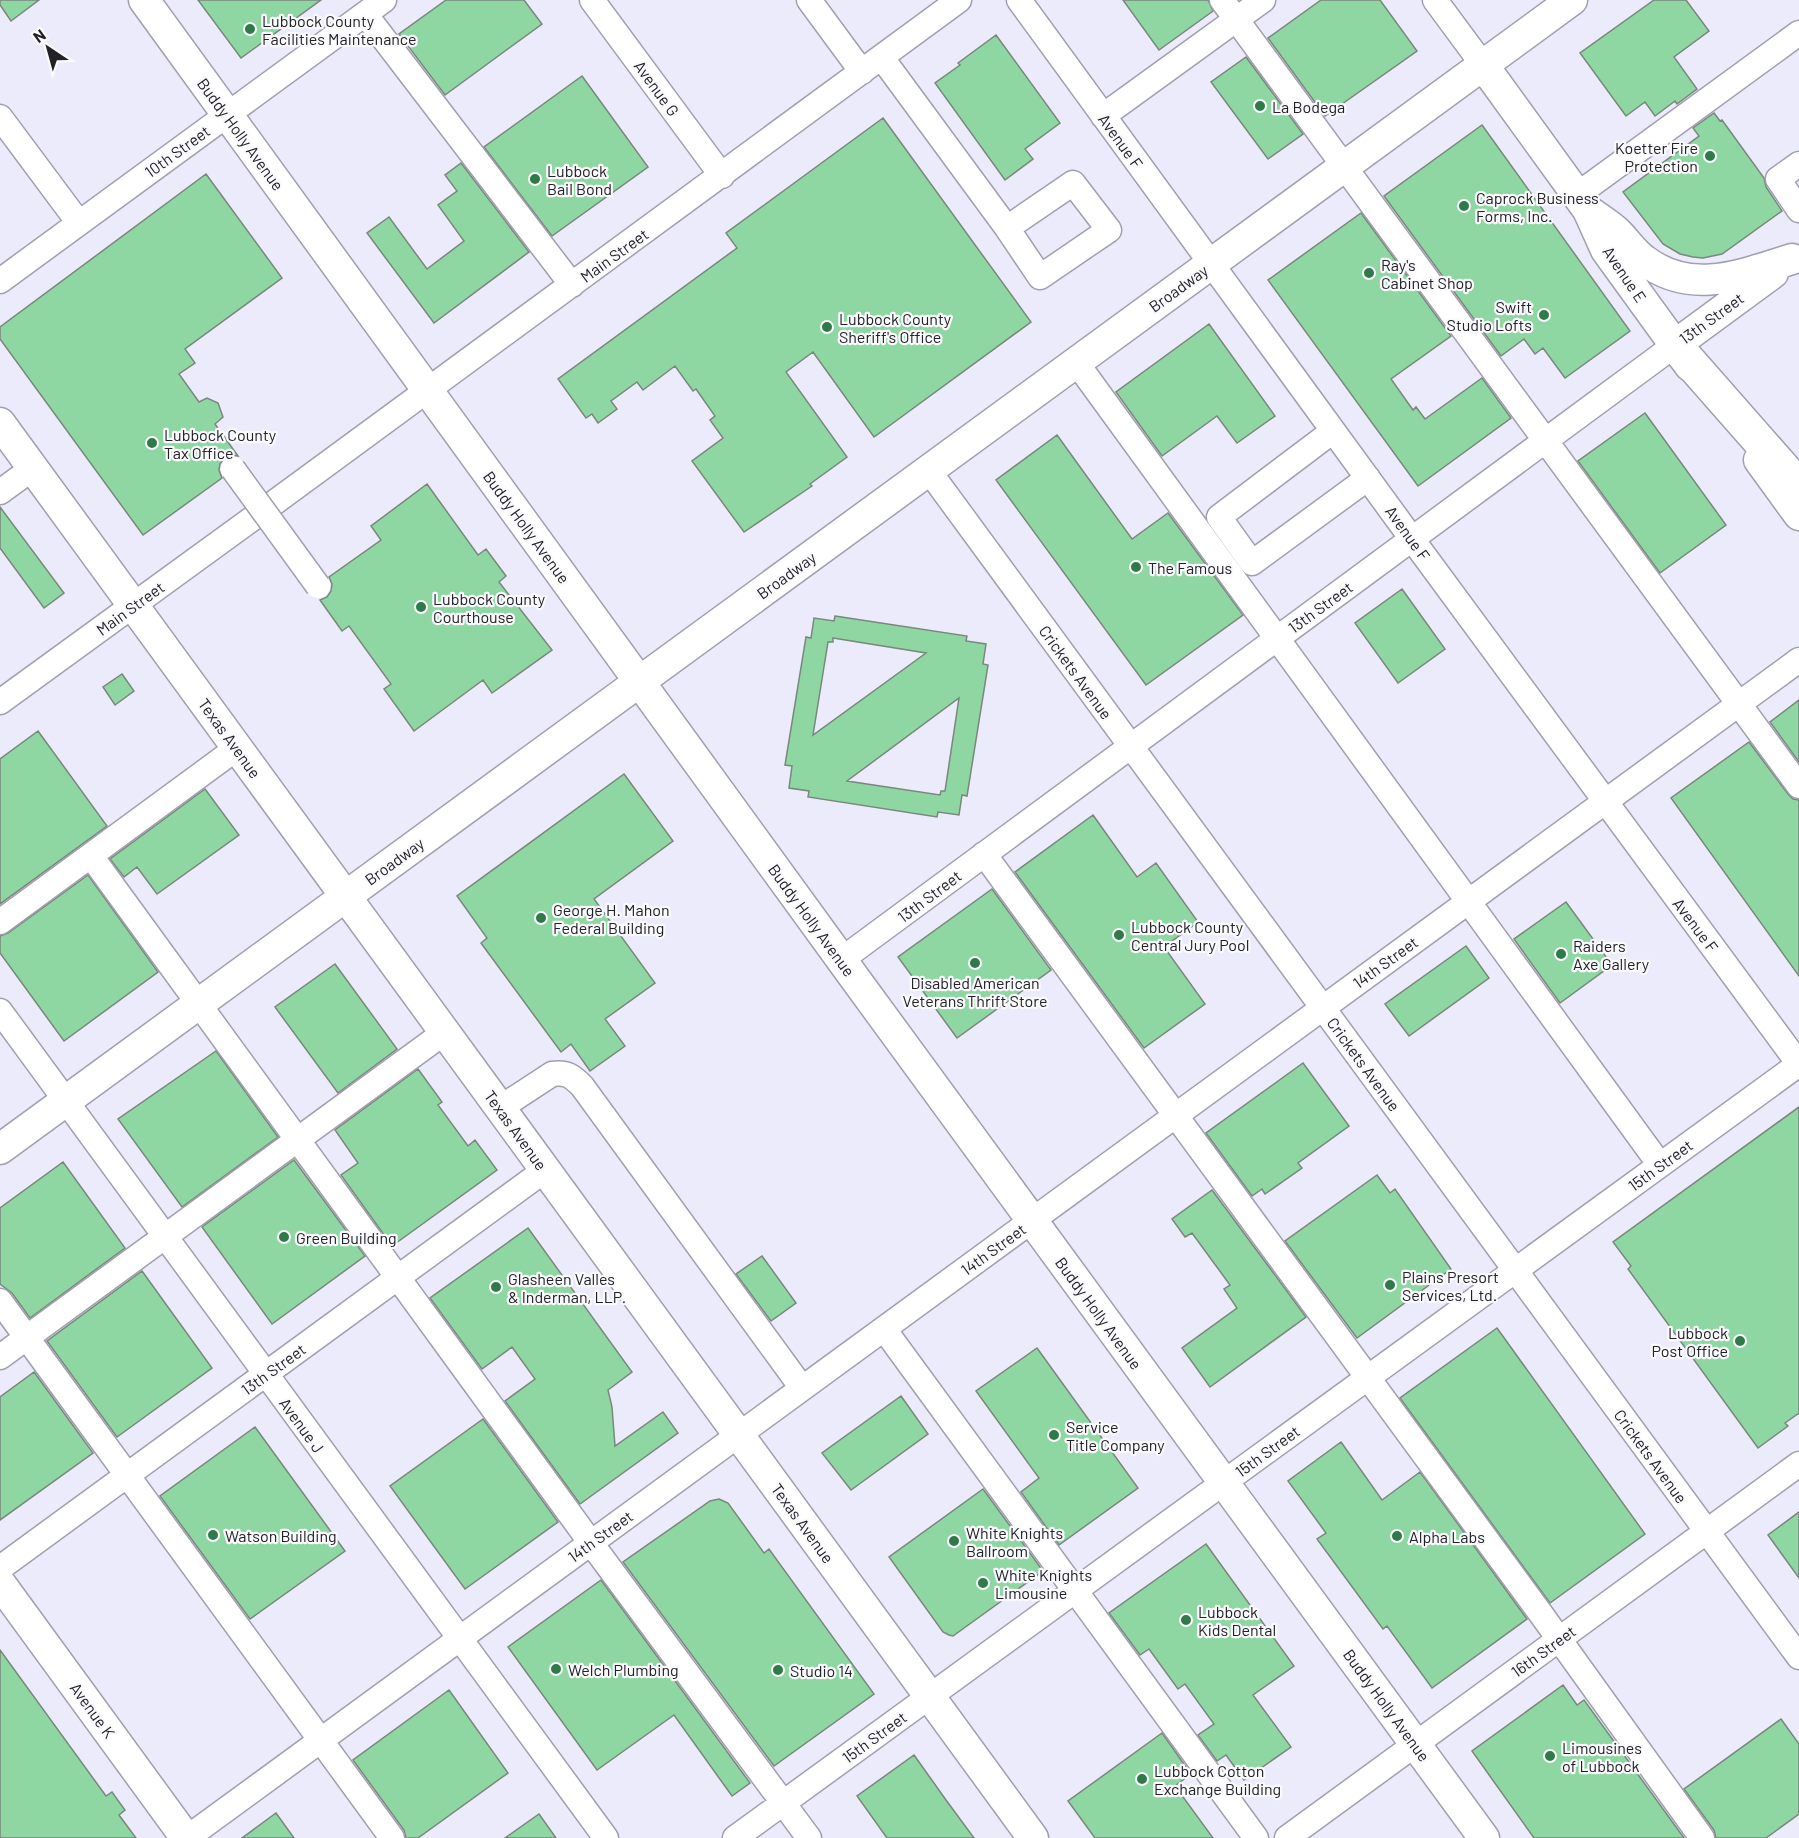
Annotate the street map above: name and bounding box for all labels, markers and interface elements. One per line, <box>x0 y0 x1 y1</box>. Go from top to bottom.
place label: Lubbock County Facilities Maintenance <box>262 11 417 48</box>
north arrow <box>18 18 78 78</box>
marker: Lubbock County Facilities Maintenance <box>243 22 257 36</box>
text: N <box>29 25 49 46</box>
street label: Avenue G <box>631 57 683 119</box>
street label: Buddy Holly Avenue <box>194 74 288 194</box>
place label: La Bodega <box>1272 97 1345 116</box>
marker: La Bodega <box>1253 99 1267 113</box>
street label: Avenue F <box>1095 110 1147 172</box>
street label: 10th Street <box>141 121 213 181</box>
place label: Koetter Fire Protection <box>1615 138 1698 175</box>
marker: Koetter Fire Protection <box>1703 149 1717 163</box>
place label: Lubbock Bail Bond <box>547 161 612 198</box>
marker: Lubbock Bail Bond <box>528 172 542 186</box>
place label: Caprock Business Forms, Inc. <box>1476 188 1599 225</box>
marker: Caprock Business Forms, Inc. <box>1457 199 1471 213</box>
street label: Main Street <box>576 224 652 286</box>
street label: Avenue E <box>1599 242 1651 306</box>
place label: Ray's Cabinet Shop <box>1381 255 1473 292</box>
street label: Broadway <box>1145 260 1212 316</box>
marker: Ray's Cabinet Shop <box>1362 266 1376 280</box>
street label: 13th Street <box>1675 288 1747 348</box>
place label: Swift Studio Lofts <box>1447 297 1532 334</box>
marker: Swift Studio Lofts <box>1537 308 1551 322</box>
place label: Lubbock County Sheriff's Office <box>839 309 952 346</box>
marker: Lubbock County Sheriff's Office <box>820 320 834 334</box>
place label: Lubbock County Tax Office <box>164 425 277 462</box>
marker: Lubbock County Tax Office <box>145 436 159 450</box>
street label: Buddy Holly Avenue <box>480 467 574 587</box>
street label: Avenue F <box>1382 502 1434 564</box>
street label: Broadway <box>753 547 820 603</box>
place label: The Famous <box>1148 558 1232 577</box>
marker: The Famous <box>1129 560 1143 574</box>
street label: Main Street <box>92 577 168 639</box>
street label: 13th Street <box>1284 577 1356 637</box>
place label: Lubbock County Courthouse <box>433 589 546 626</box>
marker: Lubbock County Courthouse <box>414 600 428 614</box>
street label: Crickets Avenue <box>1036 621 1116 723</box>
street label: Texas Avenue <box>195 694 265 782</box>
street label: Broadway <box>361 833 428 889</box>
street label: Buddy Holly Avenue <box>765 860 859 980</box>
street label: 13th Street <box>893 866 965 926</box>
street label: Avenue F <box>1669 894 1723 956</box>
place label: George H. Mahon Federal Building <box>553 900 670 937</box>
marker: George H. Mahon Federal Building <box>534 911 548 925</box>
place label: Lubbock County Central Jury Pool <box>1131 917 1249 954</box>
marker: Lubbock County Central Jury Pool <box>1112 928 1126 942</box>
street label: 14th Street <box>1349 932 1421 992</box>
place label: Raiders Axe Gallery <box>1573 936 1650 973</box>
marker: Raiders Axe Gallery <box>1554 947 1568 961</box>
marker: Disabled American Veterans Thrift Store <box>968 956 982 970</box>
place label: Disabled American Veterans Thrift Store <box>903 973 1047 1010</box>
street label: Crickets Avenue <box>1324 1013 1404 1115</box>
street label: Texas Avenue <box>481 1086 551 1174</box>
street label: 15th Street <box>1624 1135 1696 1195</box>
street label: 14th Street <box>957 1219 1029 1279</box>
place label: Green Building <box>296 1228 397 1247</box>
marker: Green Building <box>277 1230 291 1244</box>
street label: Buddy Holly Avenue <box>1052 1253 1146 1373</box>
place label: Plains Presort Services, Ltd. <box>1402 1267 1499 1304</box>
place label: Glasheen Valles & Inderman, LLP. <box>508 1269 626 1306</box>
marker: Plains Presort Services, Ltd. <box>1383 1278 1397 1292</box>
marker: Glasheen Valles & Inderman, LLP. <box>489 1280 503 1294</box>
place label: Lubbock Post Office <box>1652 1323 1728 1360</box>
marker: Lubbock Post Office <box>1733 1334 1747 1348</box>
street label: 13th Street <box>237 1339 309 1399</box>
street label: Avenue J <box>276 1394 328 1456</box>
street label: Crickets Avenue <box>1611 1405 1691 1507</box>
place label: Service Title Company <box>1066 1417 1165 1454</box>
street label: 15th Street <box>1231 1421 1303 1481</box>
marker: Service Title Company <box>1047 1428 1061 1442</box>
street label: Texas Avenue <box>768 1479 838 1567</box>
street label: 14th Street <box>564 1506 636 1566</box>
place label: White Knights Ballroom <box>966 1523 1063 1560</box>
place label: Watson Building <box>225 1526 337 1545</box>
place label: Alpha Labs <box>1409 1527 1485 1546</box>
marker: Watson Building <box>206 1528 220 1542</box>
marker: Alpha Labs <box>1390 1529 1404 1543</box>
marker: White Knights Ballroom <box>947 1534 961 1548</box>
place label: White Knights Limousine <box>995 1565 1092 1602</box>
marker: White Knights Limousine <box>976 1576 990 1590</box>
place label: Lubbock Kids Dental <box>1198 1602 1276 1639</box>
marker: Lubbock Kids Dental <box>1179 1613 1193 1627</box>
street label: 16th Street <box>1507 1621 1579 1681</box>
street label: Buddy Holly Avenue <box>1340 1645 1434 1765</box>
place label: Welch Plumbing <box>568 1660 679 1679</box>
place label: Studio 14 <box>790 1661 853 1680</box>
marker: Welch Plumbing <box>549 1662 563 1676</box>
marker: Studio 14 <box>771 1663 785 1677</box>
street label: Avenue K <box>67 1679 120 1742</box>
street label: 15th Street <box>838 1707 910 1767</box>
place label: Limousines of Lubbock <box>1562 1738 1642 1775</box>
marker: Limousines of Lubbock <box>1543 1749 1557 1763</box>
place label: Lubbock Cotton Exchange Building <box>1154 1761 1281 1798</box>
marker: Lubbock Cotton Exchange Building <box>1135 1772 1149 1786</box>

